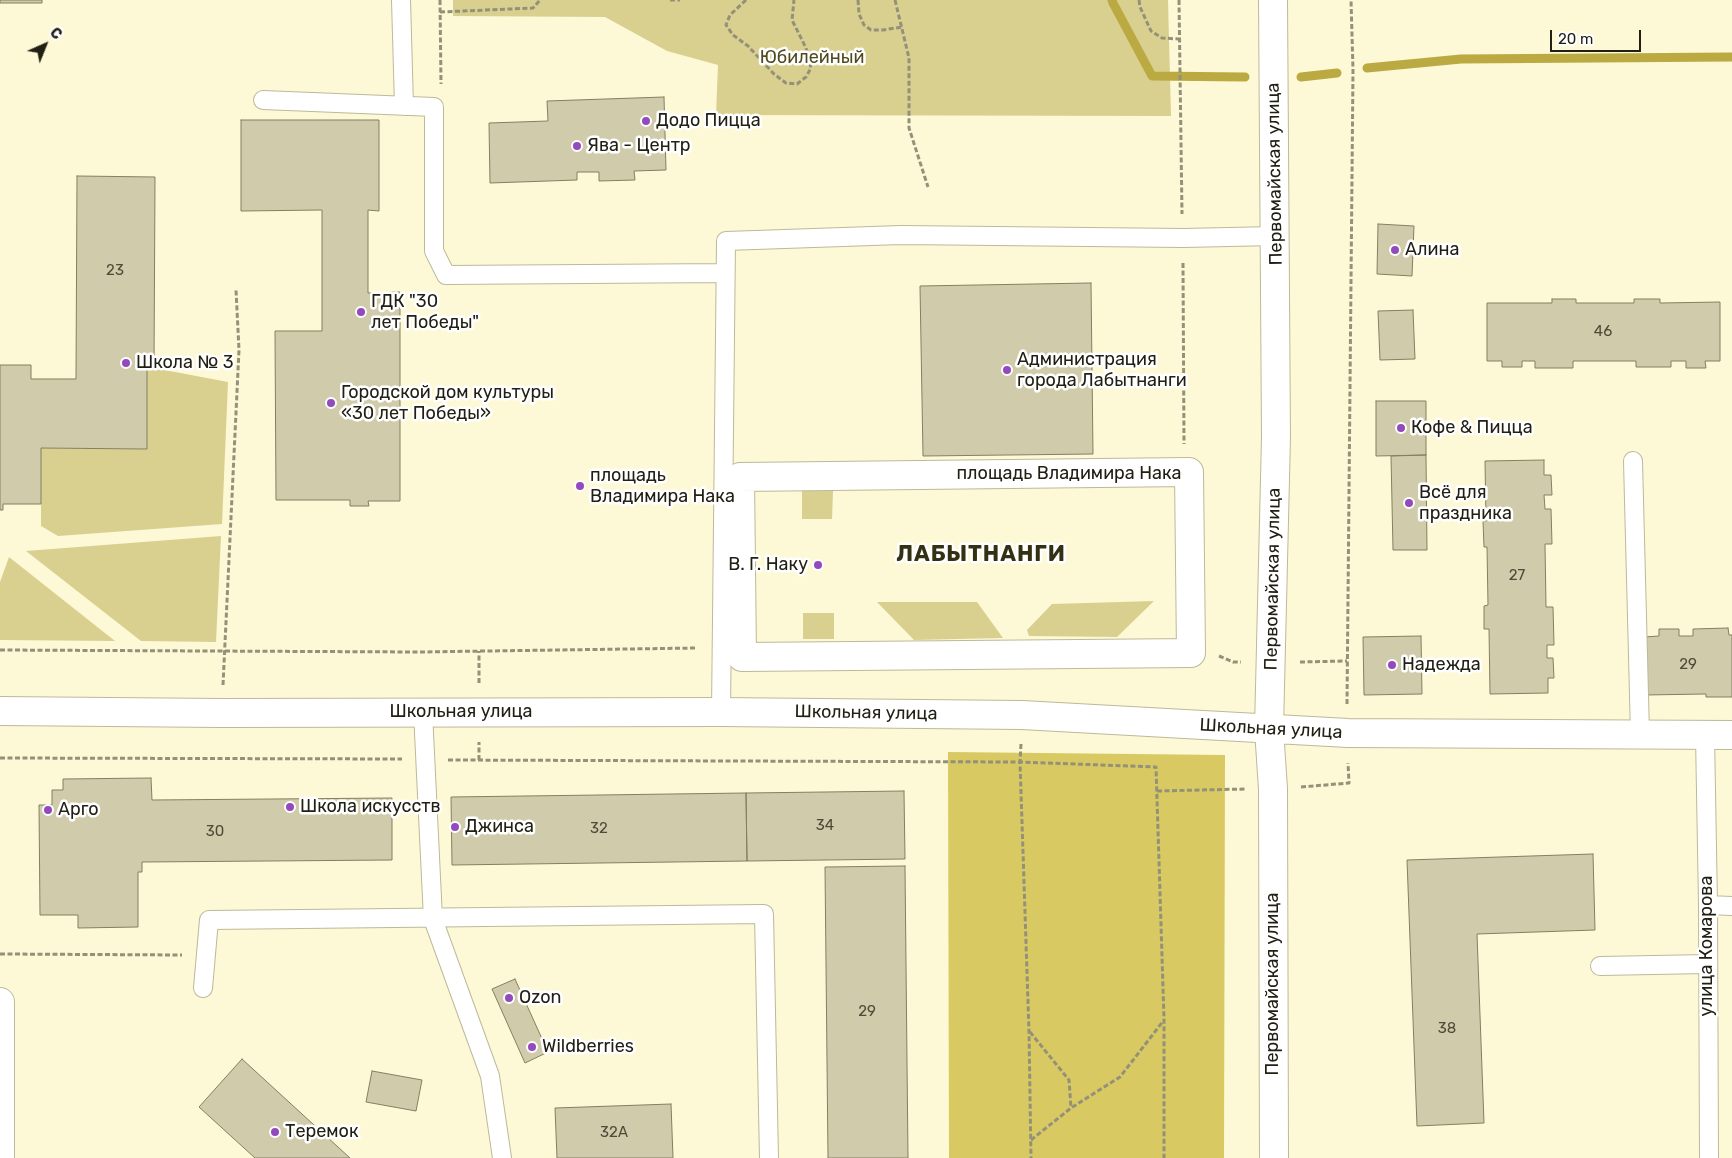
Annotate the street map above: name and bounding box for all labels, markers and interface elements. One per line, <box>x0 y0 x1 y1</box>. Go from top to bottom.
north arrow <box>20 20 70 70</box>
scale bar <box>1552 20 1643 52</box>
text: С <box>46 24 65 43</box>
text: 20 m <box>1558 30 1593 48</box>
park label: Юбилейный <box>760 47 864 69</box>
street label: Первомайская улица <box>1263 82 1287 266</box>
place label: Додо Пицца <box>656 110 761 132</box>
marker: Додо Пицца <box>640 115 652 127</box>
place label: Ява - Центр <box>587 135 691 157</box>
marker: Ява - Центр <box>571 140 583 152</box>
place label: Алина <box>1405 239 1459 261</box>
marker: Алина <box>1389 244 1401 256</box>
house number: 23 <box>106 262 124 280</box>
place label: ГДК "30 лет Победы" <box>371 291 479 334</box>
marker: ГДК "30 лет Победы" <box>355 306 367 318</box>
house number: 46 <box>1594 323 1612 341</box>
place label: Администрация города Лабытнанги <box>1017 349 1187 392</box>
place label: Школа № 3 <box>136 352 233 374</box>
marker: Школа № 3 <box>120 357 132 369</box>
marker: Администрация города Лабытнанги <box>1001 364 1013 376</box>
place label: Городской дом культуры «30 лет Победы» <box>341 382 554 424</box>
marker: Городской дом культуры «30 лет Победы» <box>325 397 337 409</box>
place label: Кофе & Пицца <box>1411 417 1533 439</box>
marker: Кофе & Пицца <box>1395 422 1407 434</box>
street label: площадь Владимира Нака <box>956 463 1182 485</box>
place label: площадь Владимира Нака <box>590 465 735 508</box>
marker: площадь Владимира Нака <box>574 480 586 492</box>
place label: Всё для праздника <box>1419 482 1512 524</box>
street label: Первомайская улица <box>1261 487 1285 671</box>
marker: Всё для праздника <box>1403 497 1415 509</box>
district label: ЛАБЫТНАНГИ <box>895 542 1067 568</box>
place label: В. Г. Наку <box>728 554 808 576</box>
marker: В. Г. Наку <box>812 559 824 571</box>
house number: 27 <box>1509 567 1525 585</box>
place label: Надежда <box>1402 654 1481 676</box>
house number: 29 <box>1679 656 1697 674</box>
marker: Надежда <box>1386 659 1398 671</box>
street label: Школьная улица <box>390 701 532 723</box>
street label: Школьная улица <box>794 701 938 725</box>
street label: Школьная улица <box>1199 714 1343 744</box>
place label: Школа искусств <box>300 796 441 818</box>
place label: Арго <box>58 799 99 821</box>
marker: Школа искусств <box>284 801 296 813</box>
marker: Арго <box>42 804 54 816</box>
place label: Джинса <box>465 816 534 838</box>
house number: 34 <box>816 817 834 835</box>
house number: 32 <box>590 820 608 838</box>
marker: Джинса <box>449 821 461 833</box>
house number: 30 <box>206 823 224 841</box>
street label: улица Комарова <box>1696 876 1718 1016</box>
street label: Первомайская улица <box>1262 893 1284 1075</box>
place label: Ozon <box>519 987 561 1009</box>
marker: Ozon <box>503 992 515 1004</box>
house number: 29 <box>858 1003 876 1021</box>
house number: 38 <box>1438 1020 1456 1038</box>
place label: Wildberries <box>542 1036 634 1058</box>
marker: Wildberries <box>526 1041 538 1053</box>
place label: Теремок <box>285 1121 359 1143</box>
house number: 32А <box>600 1124 628 1142</box>
marker: Теремок <box>269 1126 281 1138</box>

